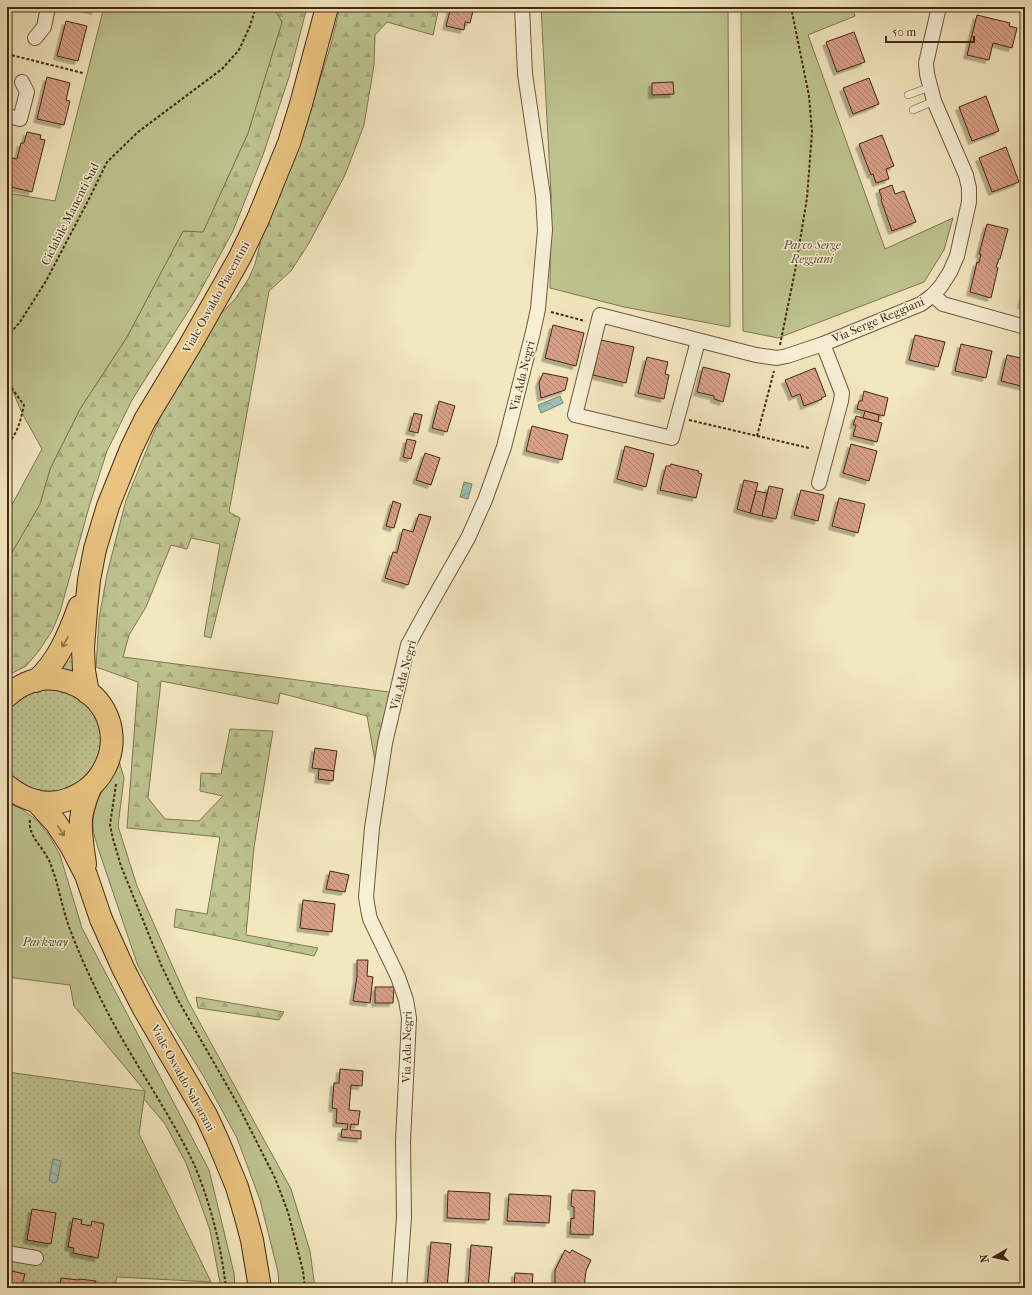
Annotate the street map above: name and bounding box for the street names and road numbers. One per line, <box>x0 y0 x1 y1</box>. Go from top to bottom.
street label: Ciclabile Manenti Sud <box>38 160 102 268</box>
street label: Viale Osvaldo Piacentini <box>179 238 253 356</box>
street label: Via Serge Reggiani <box>829 294 927 346</box>
street label: Via Ada Negri <box>506 339 538 414</box>
street label: Via Ada Negri <box>387 638 419 712</box>
street label: Via Ada Negri <box>399 1011 415 1084</box>
street label: Viale Osvaldo Salvarani <box>147 1021 218 1134</box>

